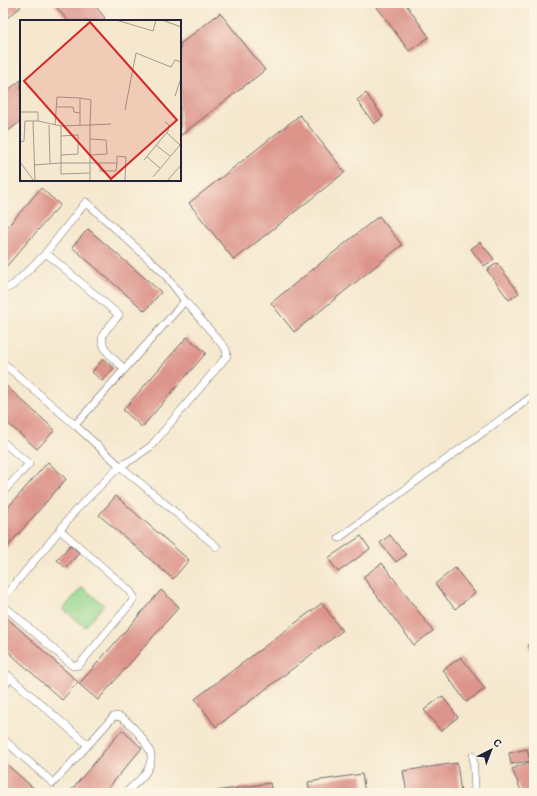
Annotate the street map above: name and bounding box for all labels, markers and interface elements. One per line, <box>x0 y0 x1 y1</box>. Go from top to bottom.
inset map <box>20 20 181 181</box>
north arrow <box>471 730 511 770</box>
text: С <box>490 735 505 751</box>

